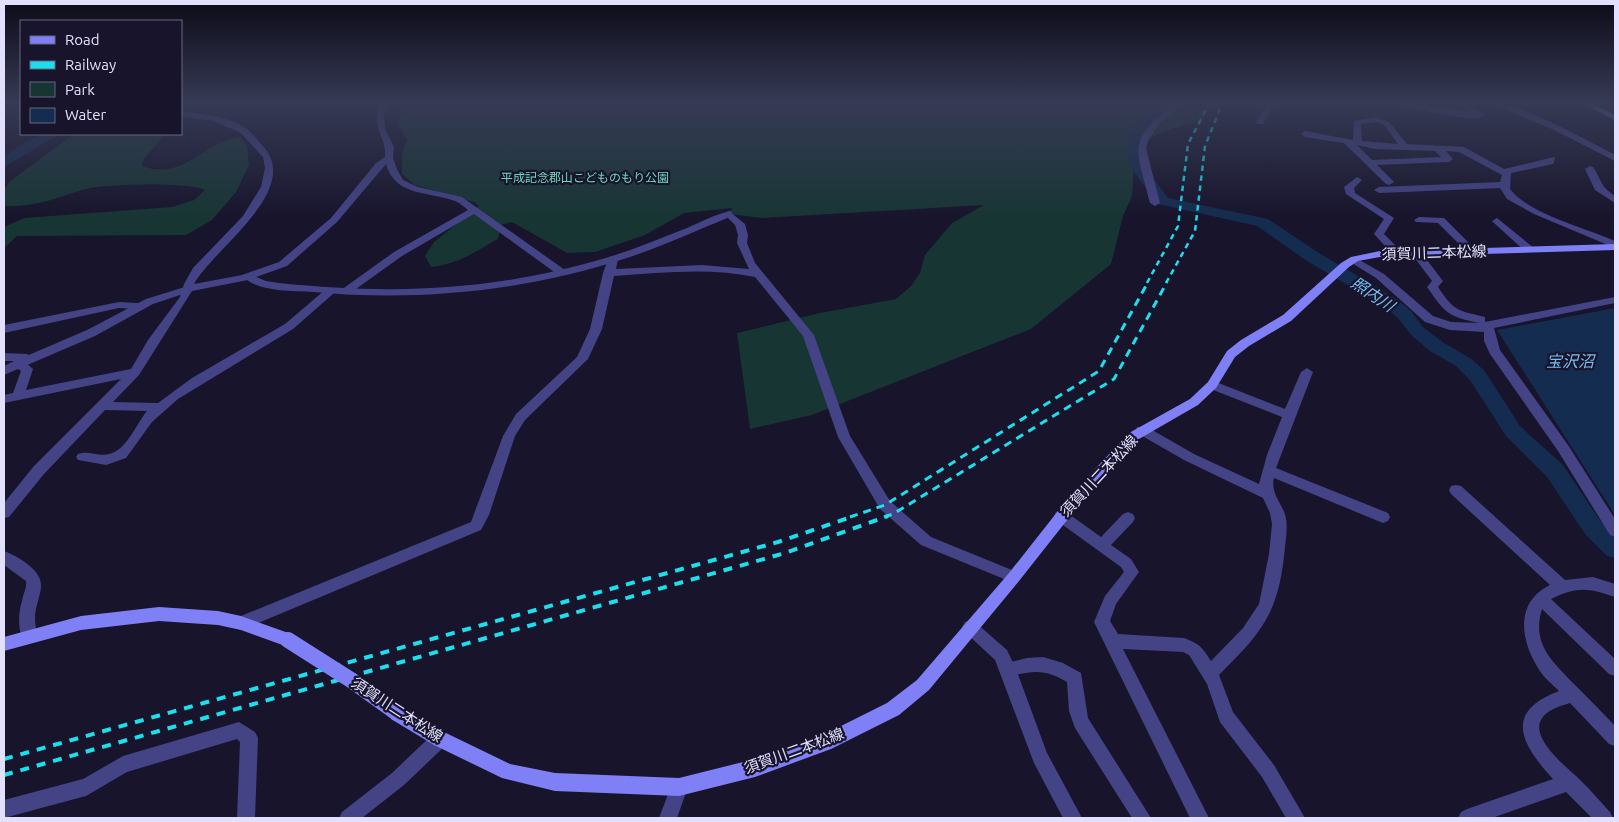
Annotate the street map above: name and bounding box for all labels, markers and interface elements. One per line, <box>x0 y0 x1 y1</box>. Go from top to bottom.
legend <box>20 20 182 135</box>
text: Road <box>65 31 100 48</box>
text: Railway <box>65 56 116 73</box>
text: Park <box>65 81 95 98</box>
text: Water <box>65 106 106 123</box>
park label: 平成記念郡山こどものもり公園 <box>501 171 669 184</box>
street label: 須賀川二本松線 <box>1381 242 1487 263</box>
water label: 照内川 <box>1348 273 1400 316</box>
water label: 宝沢沼 <box>1546 352 1596 370</box>
street label: 須賀川二本松線 <box>1057 431 1141 520</box>
street label: 須賀川二本松線 <box>349 674 446 745</box>
street label: 須賀川二本松線 <box>742 725 846 776</box>

